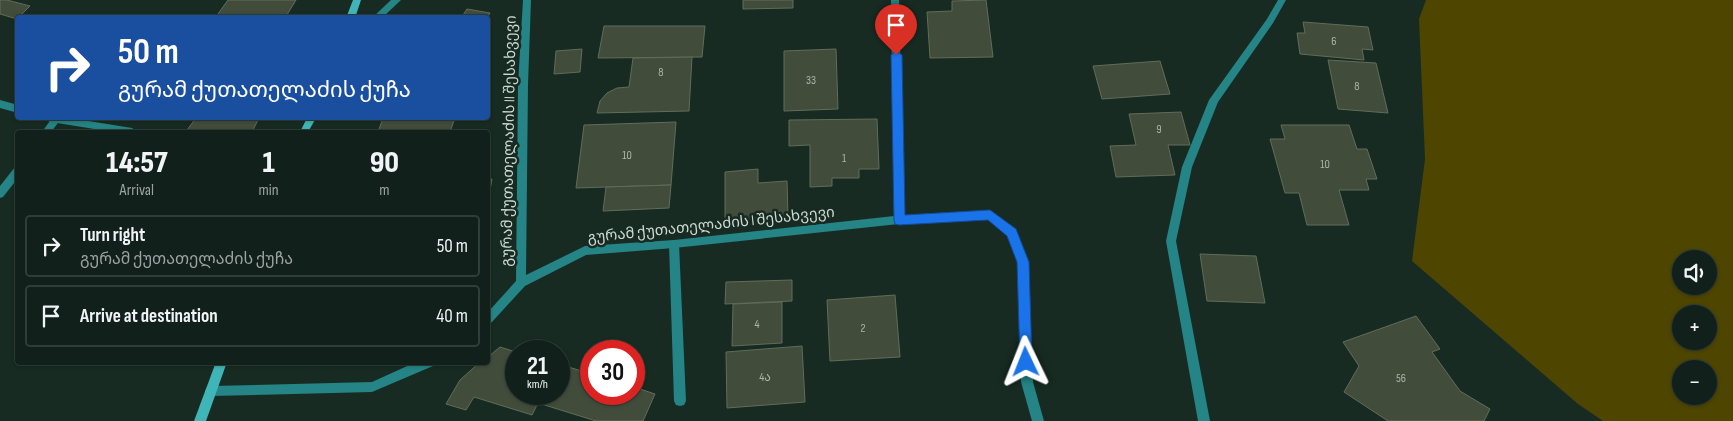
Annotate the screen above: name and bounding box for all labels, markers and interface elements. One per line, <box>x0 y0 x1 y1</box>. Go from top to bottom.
pin <box>875 4 917 55</box>
icon: arrive <box>882 11 910 39</box>
street label: გურამ ქუთათელაძის II შესახვევი <box>497 15 521 267</box>
text: 50 m <box>118 31 179 74</box>
house number: 6 <box>1331 34 1337 49</box>
icon: right <box>35 35 100 100</box>
house number: 8 <box>658 65 664 80</box>
house number: 33 <box>806 73 816 88</box>
text: გურამ ქუთათელაძის ქუჩა <box>118 77 411 104</box>
house number: 8 <box>1354 79 1360 94</box>
house number: 9 <box>1156 122 1162 137</box>
text: 14:57 <box>106 145 168 181</box>
text: 1 <box>262 145 275 181</box>
text: 90 <box>370 145 399 181</box>
house number: 10 <box>622 148 632 163</box>
house number: 1 <box>842 151 847 166</box>
house number: 10 <box>1320 157 1330 172</box>
text: Arrival <box>120 181 154 200</box>
text: min <box>259 181 279 200</box>
text: m <box>379 181 389 200</box>
street label: გურამ ქუთათელაძის I შესახვევი <box>586 203 836 247</box>
text: Turn right <box>80 224 145 247</box>
icon: right <box>37 232 65 260</box>
text: 50 m <box>437 235 468 258</box>
text: გურამ ქუთათელაძის ქუჩა <box>80 250 293 269</box>
map controls <box>1672 250 1717 405</box>
button: sound <box>1672 250 1717 295</box>
icon: arrive <box>37 302 65 330</box>
text: Arrive at destination <box>80 305 218 328</box>
text: 40 m <box>436 305 468 328</box>
button: + <box>1672 305 1717 350</box>
house number: 4 <box>754 317 760 332</box>
house number: 2 <box>861 321 866 336</box>
position arrow <box>999 335 1051 387</box>
speed limit sign: 30 <box>580 340 645 405</box>
text: 21 <box>527 351 548 382</box>
button: − <box>1672 360 1717 405</box>
house number: 4ა <box>759 370 771 385</box>
house number: 56 <box>1396 371 1406 386</box>
text: km/h <box>527 377 548 392</box>

